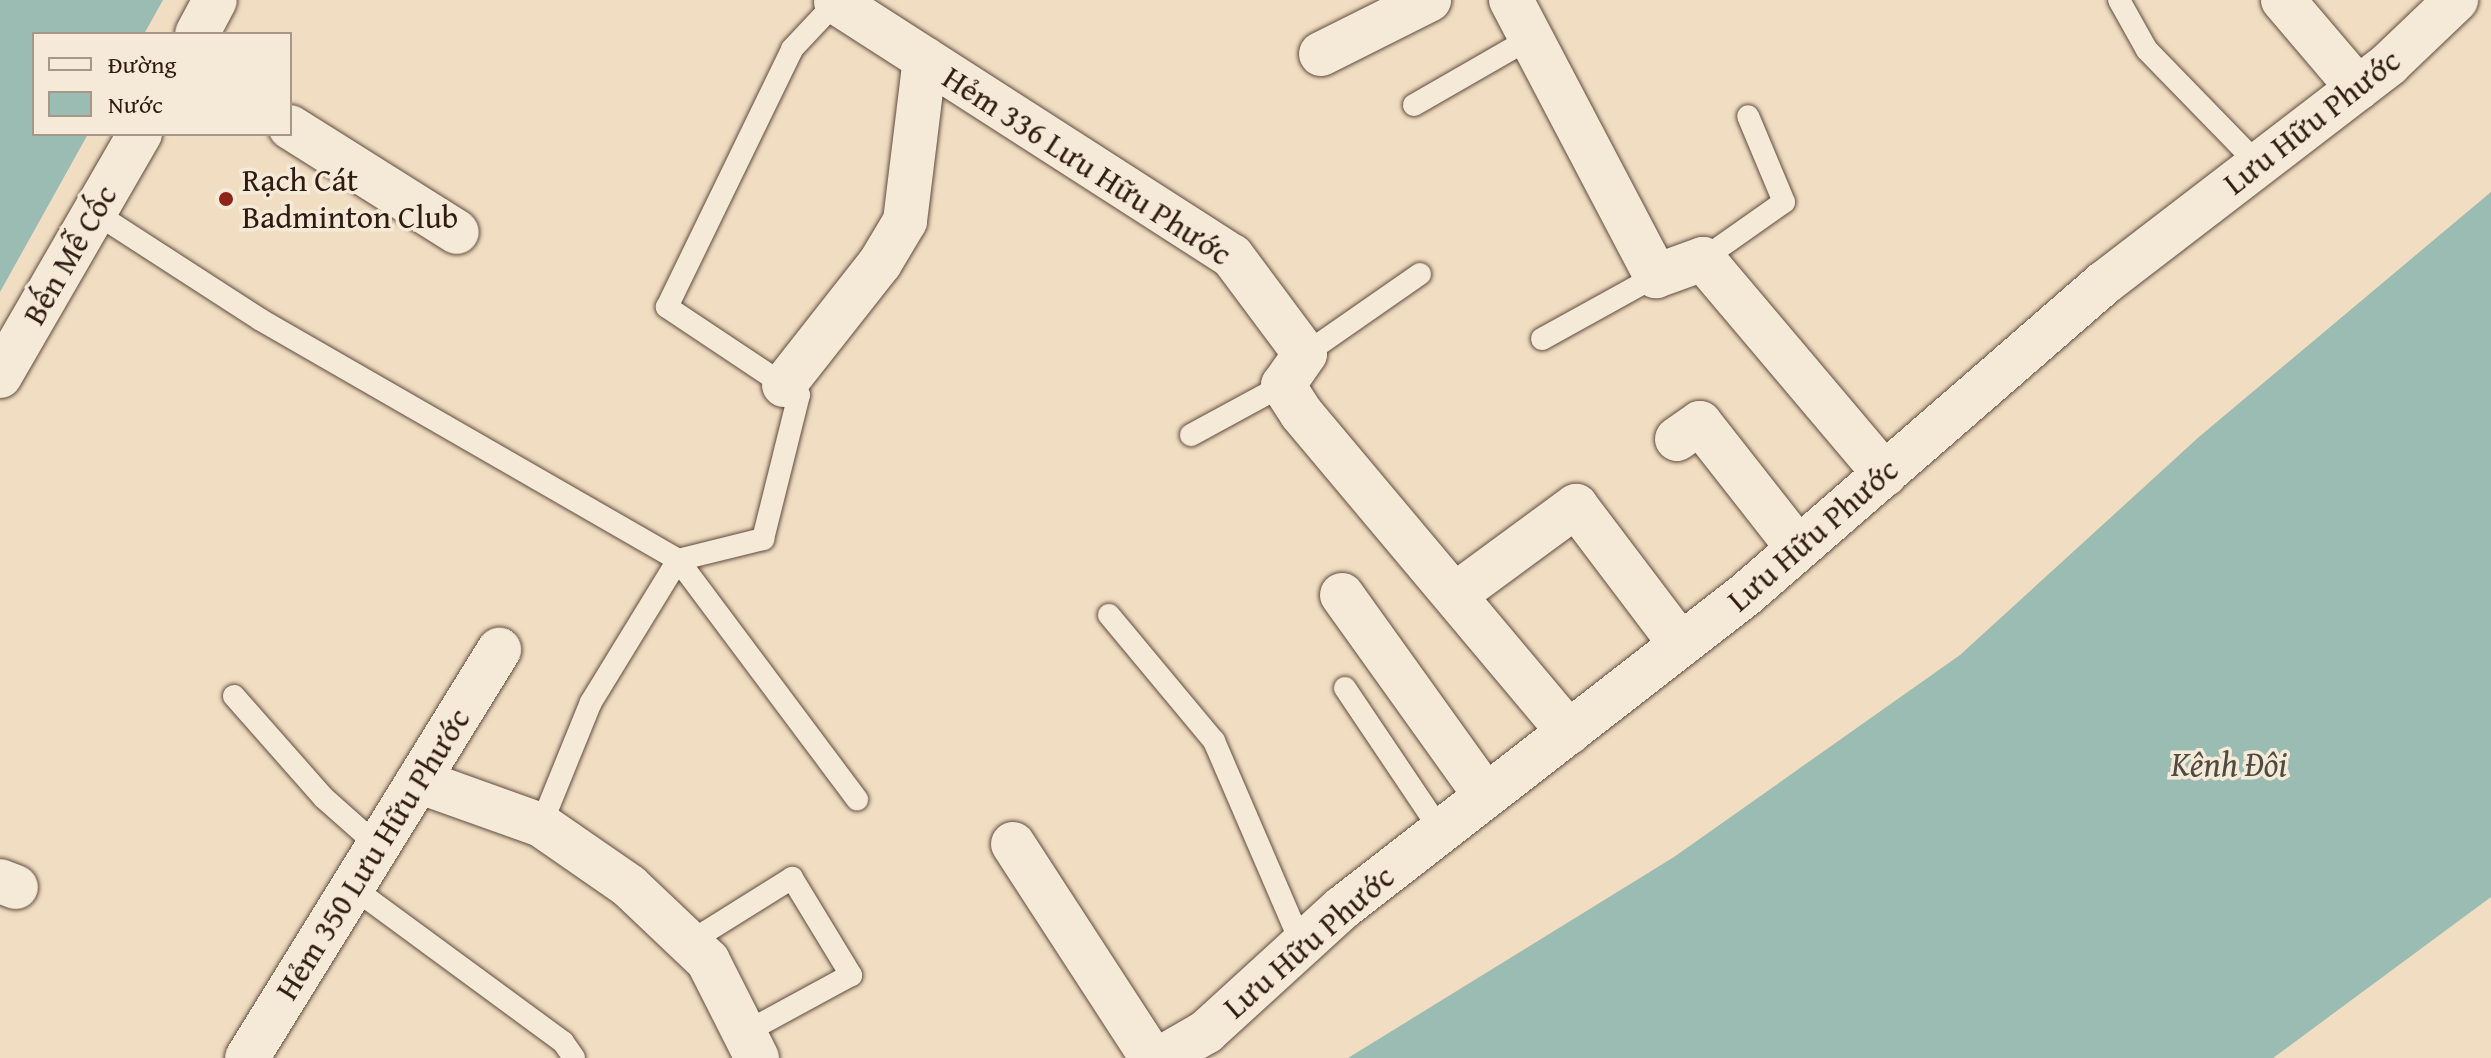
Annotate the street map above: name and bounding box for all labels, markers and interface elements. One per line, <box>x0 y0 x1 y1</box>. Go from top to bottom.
legend <box>32 32 292 136</box>
street label: Lưu Hữu Phước <box>2216 41 2408 203</box>
text: Đường <box>108 47 177 82</box>
street label: Hẻm 336 Lưu Hữu Phước <box>936 58 1238 274</box>
text: Nước <box>108 87 163 122</box>
place label: Rạch Cát Badminton Club <box>242 162 458 237</box>
street label: Bến Mễ Cốc <box>15 179 125 331</box>
marker: Rạch Cát Badminton Club <box>217 190 235 208</box>
street label: Lưu Hữu Phước <box>1720 450 1906 620</box>
street label: Hẻm 350 Lưu Hữu Phước <box>268 701 478 1007</box>
water label: Kênh Đôi <box>2171 744 2287 784</box>
street label: Lưu Hữu Phước <box>1216 857 1402 1027</box>

